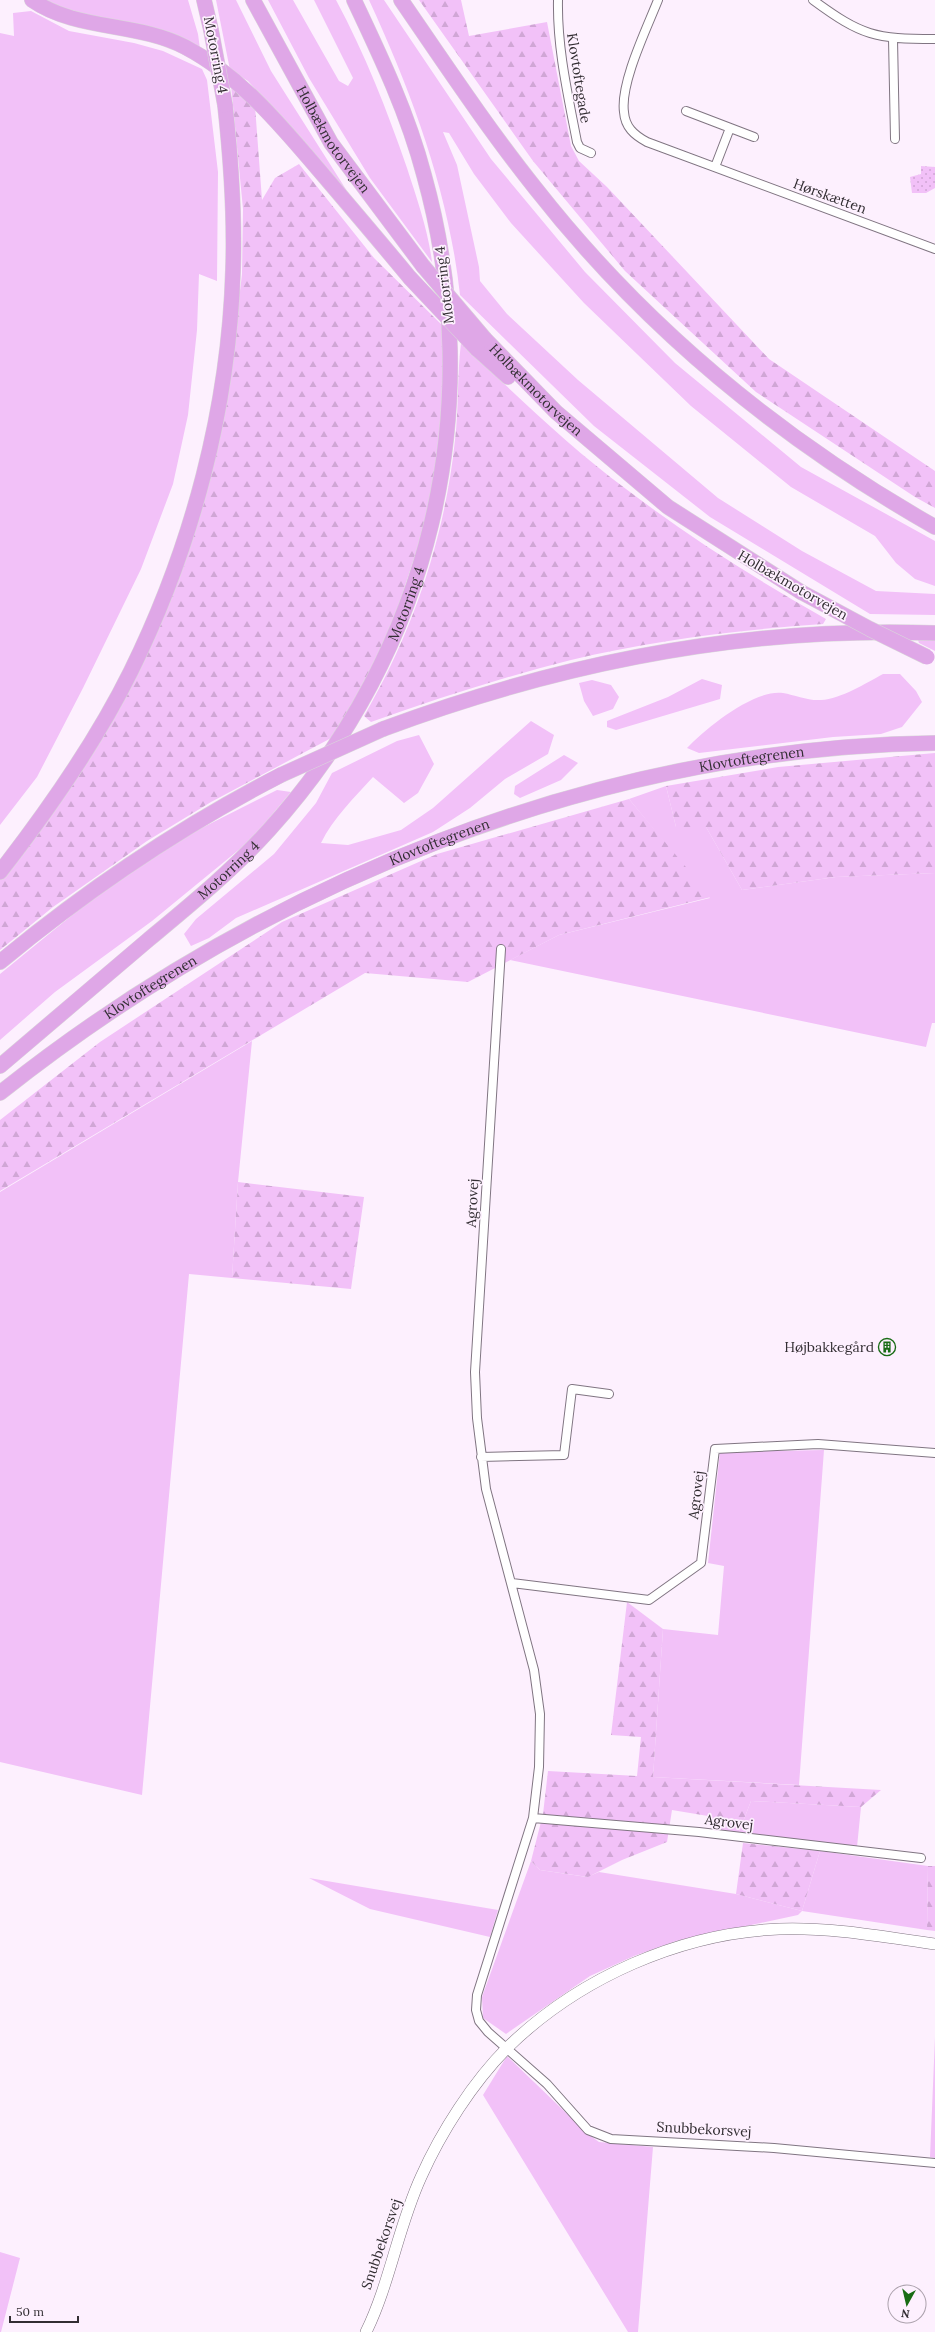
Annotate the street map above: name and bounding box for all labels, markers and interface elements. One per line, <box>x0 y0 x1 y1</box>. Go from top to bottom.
street label: Motorring 4 <box>200 15 232 95</box>
street label: Klovtoftegade <box>563 32 595 125</box>
street label: Holbækmotorvejen <box>292 83 375 197</box>
street label: Hørskætten <box>791 174 870 218</box>
street label: Motorring 4 <box>430 245 458 325</box>
street label: Holbækmotorvejen <box>485 340 587 440</box>
street label: Holbækmotorvejen <box>735 546 852 624</box>
street label: Motorring 4 <box>384 564 428 644</box>
street label: Klovtoftegrenen <box>698 742 806 776</box>
street label: Klovtoftegrenen <box>386 814 492 869</box>
street label: Motorring 4 <box>194 837 264 903</box>
street label: Klovtoftegrenen <box>100 951 200 1023</box>
street label: Agrovej <box>462 1178 482 1229</box>
building icon: Højbakkegård <box>877 1337 897 1357</box>
place label: Højbakkegård <box>784 1338 874 1356</box>
street label: Agrovej <box>684 1470 708 1521</box>
street label: Agrovej <box>703 1810 754 1834</box>
street label: Snubbekorsvej <box>656 2118 752 2140</box>
street label: Snubbekorsvej <box>357 2196 405 2292</box>
north arrow <box>887 2284 927 2324</box>
scale bar <box>10 2298 78 2324</box>
text: 50 m <box>16 2304 44 2319</box>
text: N <box>900 2306 911 2321</box>

